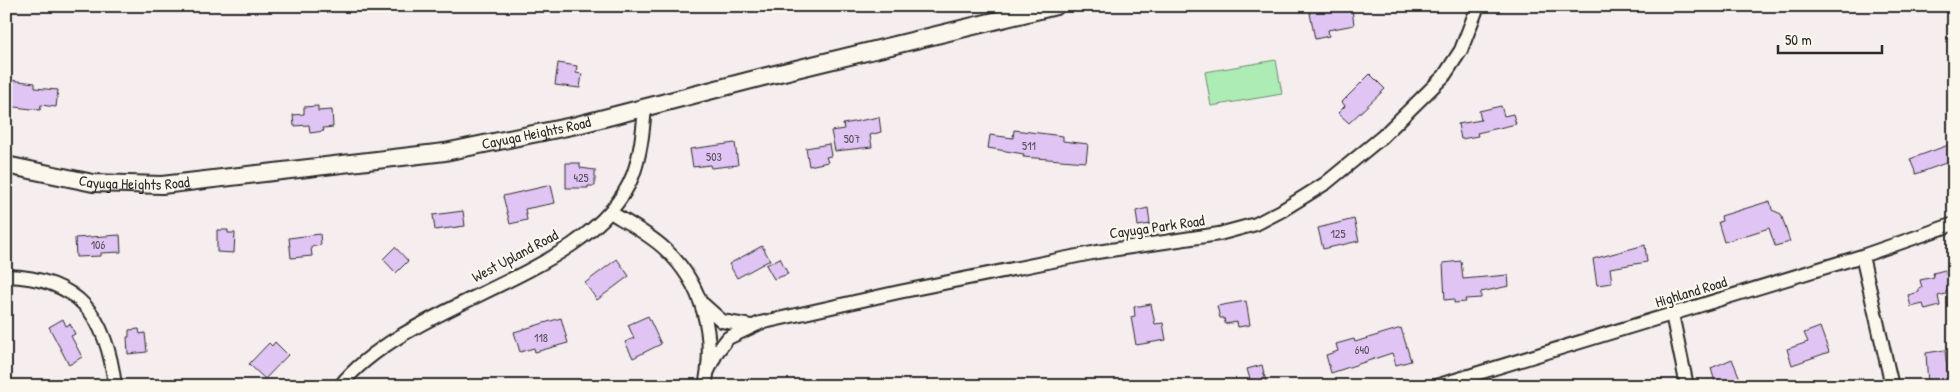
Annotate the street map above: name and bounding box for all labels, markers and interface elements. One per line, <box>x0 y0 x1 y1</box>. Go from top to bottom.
scale bar <box>1778 22 1881 54</box>
text: 50 m <box>1785 29 1812 50</box>
street label: Cayuga Heights Road <box>480 111 593 154</box>
house number: 507 <box>844 130 860 147</box>
house number: 511 <box>1022 137 1036 154</box>
house number: 503 <box>706 148 722 165</box>
street label: Cayuga Heights Road <box>77 169 191 195</box>
house number: 425 <box>573 169 589 186</box>
street label: Cayuga Park Road <box>1108 209 1206 244</box>
street label: West Upland Road <box>468 224 562 287</box>
house number: 125 <box>1330 225 1346 242</box>
house number: 106 <box>91 236 105 253</box>
street label: Highland Road <box>1652 271 1729 312</box>
house number: 118 <box>534 329 548 346</box>
house number: 640 <box>1355 341 1369 358</box>

